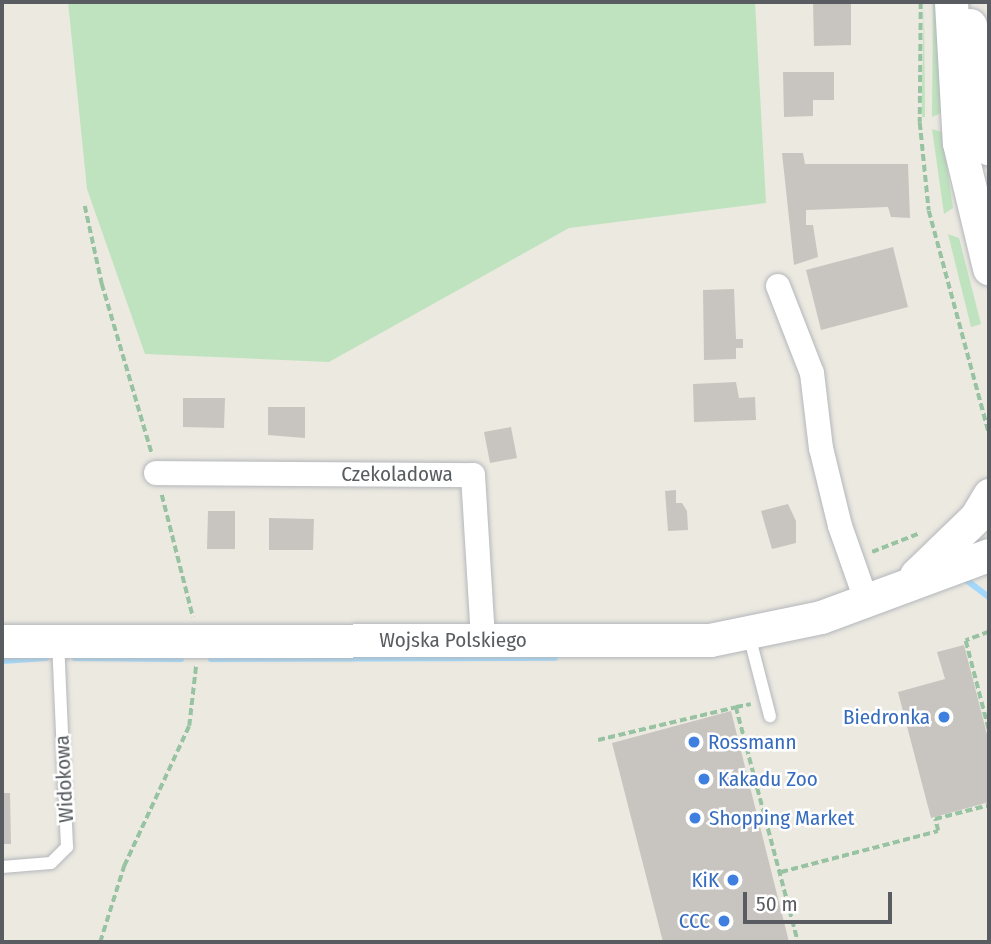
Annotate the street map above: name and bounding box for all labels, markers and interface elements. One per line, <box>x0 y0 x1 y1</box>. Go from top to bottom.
street label: Czekoladowa <box>341 461 453 487</box>
street label: Wojska Polskiego <box>379 627 527 653</box>
place label: Biedronka <box>843 704 930 730</box>
marker: Biedronka <box>936 709 952 725</box>
place label: Rossmann <box>708 729 796 755</box>
marker: Rossmann <box>686 734 702 750</box>
street label: Widokowa <box>49 735 79 823</box>
place label: Kakadu Zoo <box>718 766 818 792</box>
marker: Kakadu Zoo <box>696 771 712 787</box>
place label: Shopping Market <box>709 805 854 831</box>
marker: Shopping Market <box>687 810 703 826</box>
place label: KiK <box>691 867 719 893</box>
marker: KiK <box>725 872 741 888</box>
scale bar <box>746 878 895 922</box>
text: 50 m <box>756 891 798 917</box>
place label: CCC <box>679 908 710 934</box>
marker: CCC <box>716 913 732 929</box>

